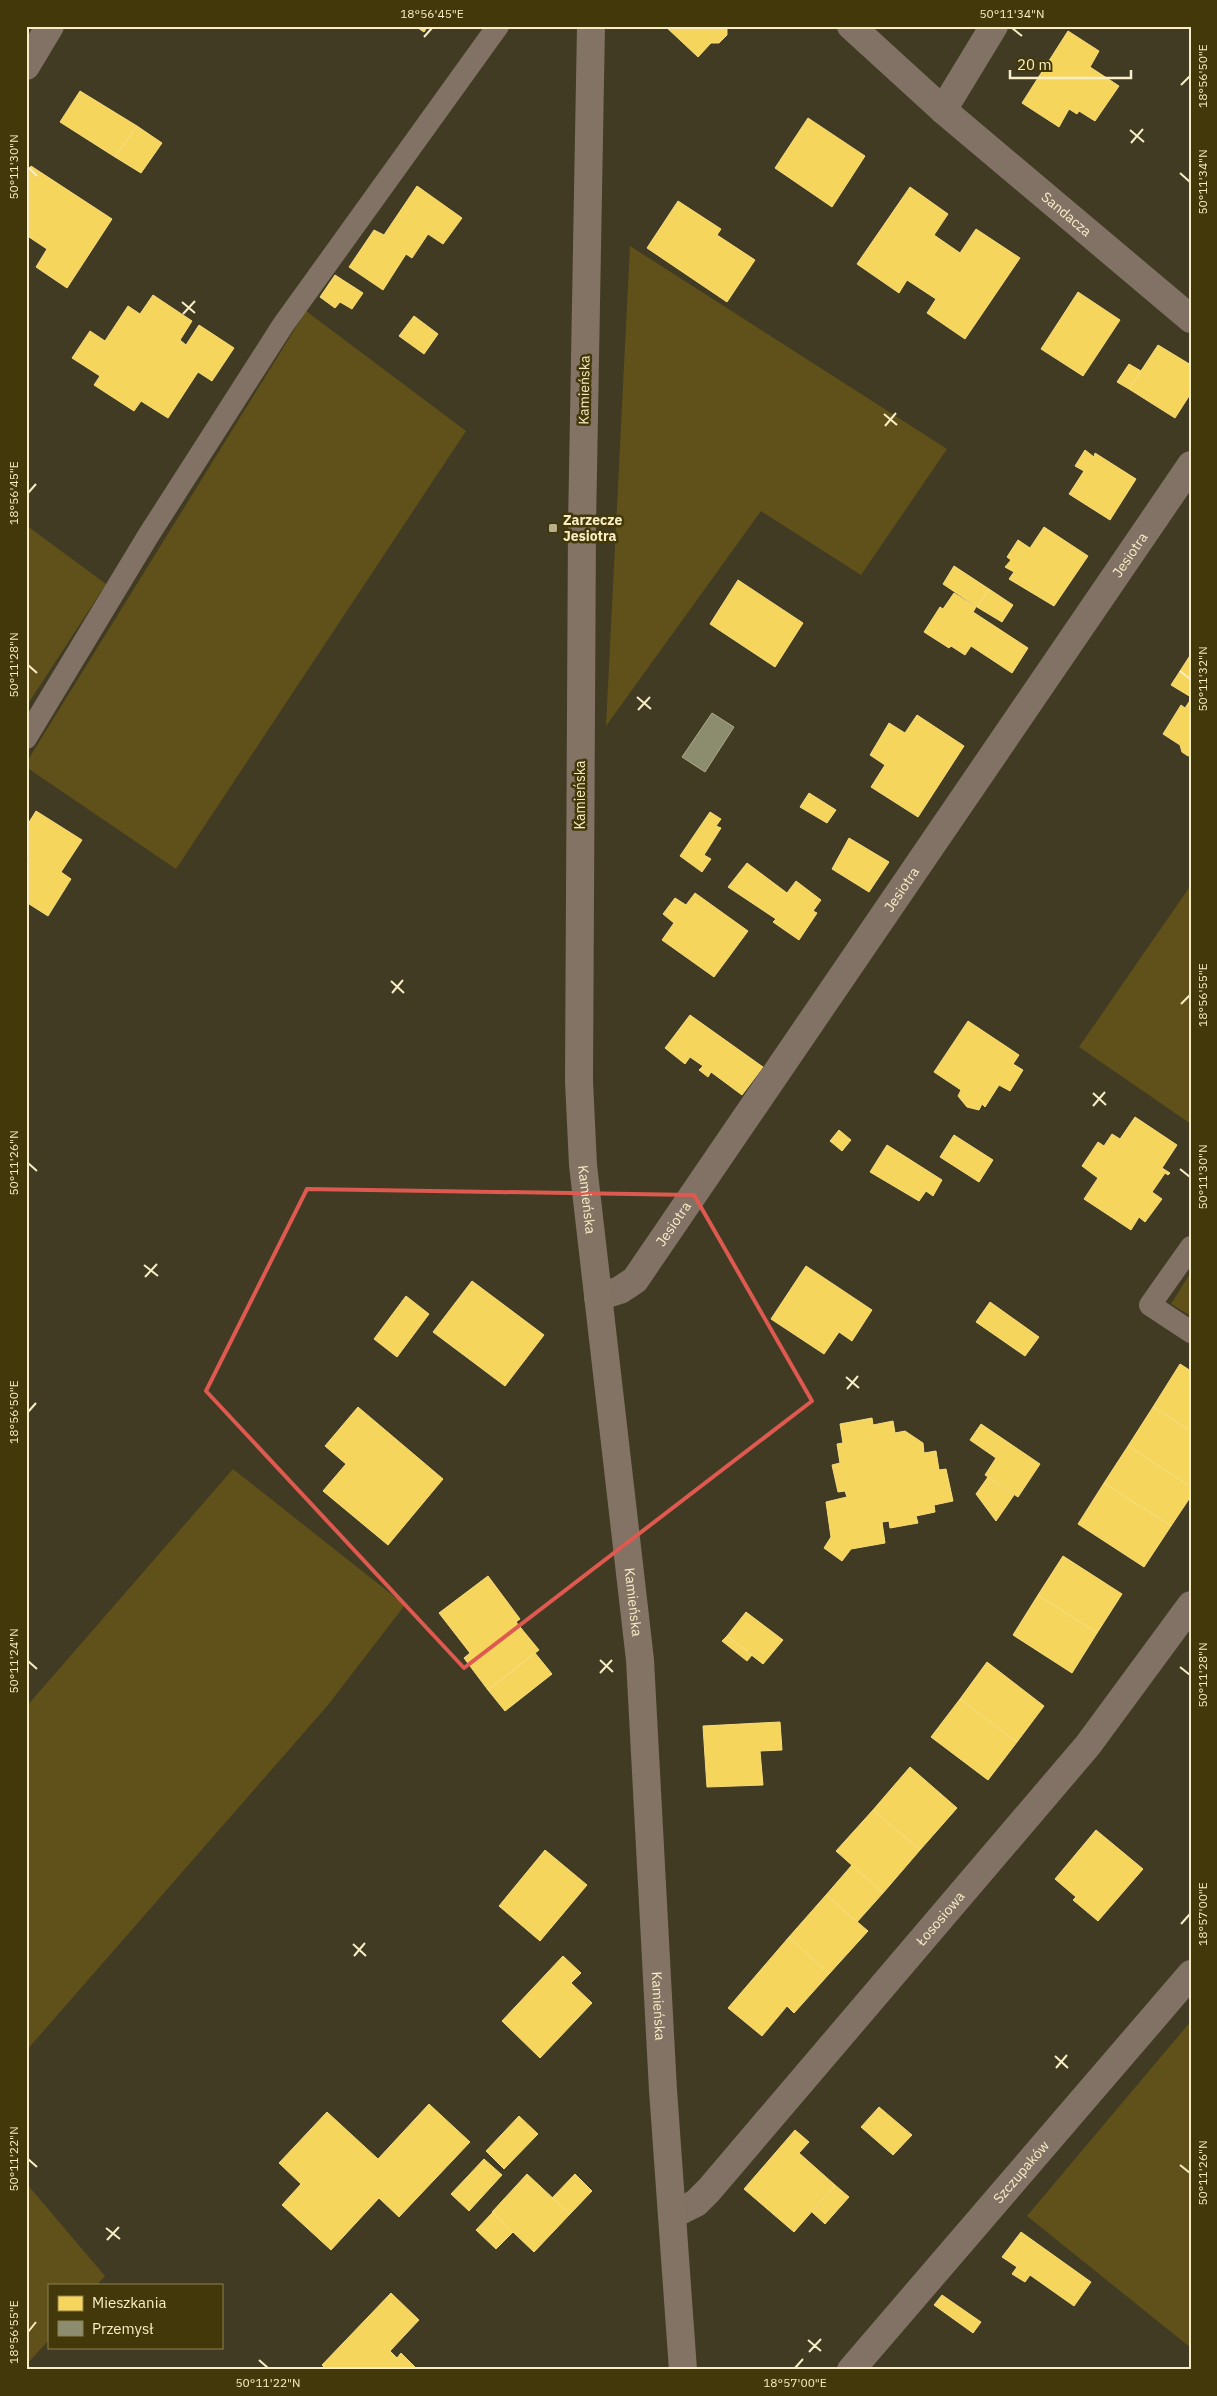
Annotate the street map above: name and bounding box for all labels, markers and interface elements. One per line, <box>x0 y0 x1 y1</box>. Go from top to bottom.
text: 18°56'45"E <box>400 6 464 21</box>
text: 50°11'34"N <box>979 6 1045 21</box>
text: 18°56'50"E <box>1195 44 1210 108</box>
scale bar <box>1010 48 1131 80</box>
text: 20 m <box>1017 55 1052 74</box>
text: 50°11'30"N <box>6 134 21 200</box>
text: 50°11'34"N <box>1195 149 1210 215</box>
street label: Sandacza <box>1038 188 1096 241</box>
street label: Kamieńska <box>574 355 594 425</box>
text: 18°56'45"E <box>6 461 21 525</box>
place label: Zarzecze Jesiotra <box>563 511 622 545</box>
marker: Zarzecze Jesiotra <box>547 522 559 534</box>
street label: Jesiotra <box>1108 528 1152 581</box>
text: 50°11'28"N <box>6 632 21 698</box>
text: 50°11'32"N <box>1195 646 1210 712</box>
street label: Kamieńska <box>571 760 589 830</box>
street label: Jesiotra <box>880 863 923 915</box>
text: 18°56'55"E <box>1195 963 1210 1027</box>
text: 50°11'26"N <box>6 1130 21 1196</box>
text: 50°11'30"N <box>1195 1144 1210 1210</box>
street label: Kamieńska <box>574 1164 600 1235</box>
street label: Jesiotra <box>652 1198 695 1250</box>
text: 18°56'50"E <box>6 1380 21 1444</box>
street label: Kamieńska <box>620 1567 646 1638</box>
text: 50°11'24"N <box>6 1628 21 1694</box>
text: 50°11'28"N <box>1195 1642 1210 1708</box>
text: 18°57'00"E <box>1195 1882 1210 1946</box>
street label: Łososiowa <box>912 1887 969 1950</box>
street label: Kamieńska <box>648 1971 669 2042</box>
text: 50°11'22"N <box>6 2126 21 2192</box>
street label: Szczupaków <box>989 2137 1053 2207</box>
text: 50°11'26"N <box>1195 2140 1210 2206</box>
legend <box>48 2284 222 2348</box>
text: Mieszkania <box>92 2293 166 2312</box>
text: 18°56'55"E <box>6 2300 21 2364</box>
text: Przemysł <box>92 2319 154 2338</box>
text: 50°11'22"N <box>235 2375 301 2390</box>
text: 18°57'00"E <box>763 2375 827 2390</box>

